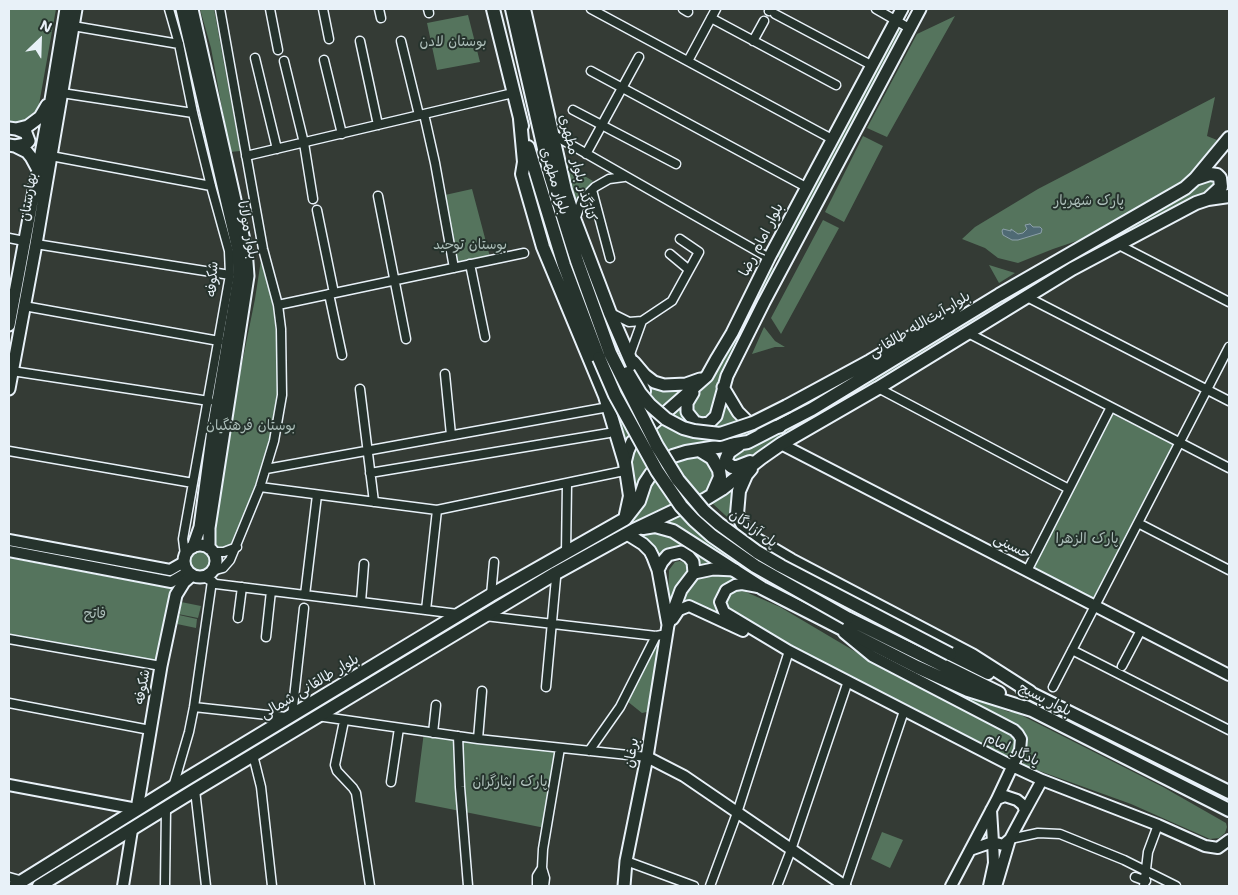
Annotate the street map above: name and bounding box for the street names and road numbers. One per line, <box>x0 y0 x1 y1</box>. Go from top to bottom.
street label: کنارگذر بلوار مطهری <box>555 113 599 223</box>
street label: بلوار مطهری <box>536 145 572 217</box>
street label: بهارستان <box>17 171 41 223</box>
street label: بلوار مولانا <box>233 199 261 261</box>
street label: بلوار امام رضا <box>736 201 788 279</box>
street label: شکوفه <box>204 261 222 297</box>
street label: بلوار آیت‌الله طالقانی <box>866 288 974 362</box>
street label: پل آزادگان <box>726 506 780 552</box>
street label: حسینی <box>991 531 1033 563</box>
street label: بلوار طالقانی شمالی <box>258 651 362 723</box>
street label: شکوفه <box>132 668 154 706</box>
street label: بلوار بسیج <box>1016 680 1074 720</box>
street label: یادگار امام <box>982 730 1042 770</box>
street label: برغان <box>621 737 643 769</box>

